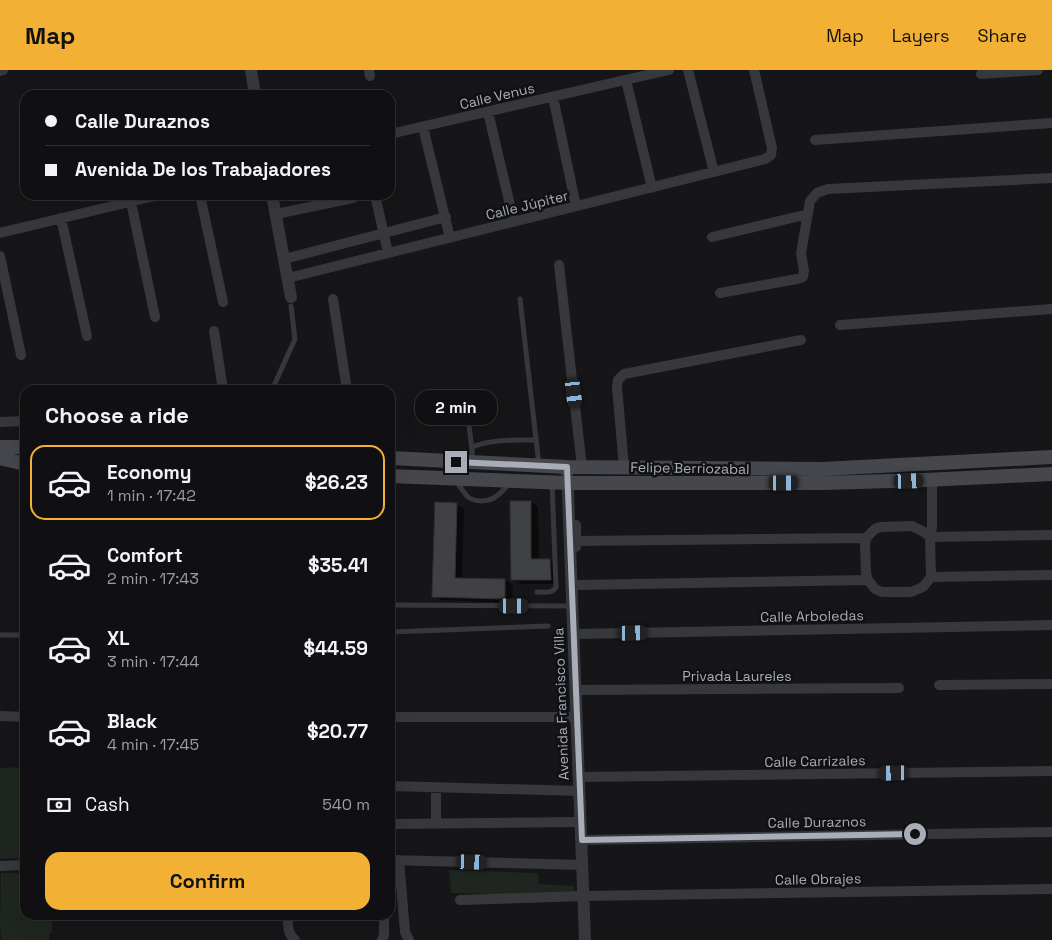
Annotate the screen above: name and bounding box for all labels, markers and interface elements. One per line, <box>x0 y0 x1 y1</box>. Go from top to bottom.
text: Map <box>25 20 75 51</box>
text: Map <box>826 24 864 47</box>
text: Layers <box>892 24 949 47</box>
text: Share <box>977 24 1027 47</box>
street label: Calle Venus <box>458 79 536 113</box>
text: Calle Duraznos <box>75 109 210 134</box>
text: Avenida De los Trabajadores <box>75 157 331 182</box>
street label: Calle Júpiter <box>484 186 570 224</box>
car <box>564 377 583 409</box>
callout: 2 min <box>415 390 497 424</box>
text: 2 min <box>435 397 477 418</box>
text: Choose a ride <box>45 401 189 429</box>
route end <box>445 451 467 473</box>
street label: Felipe Berriozabal <box>630 458 750 478</box>
icon: car <box>47 460 92 505</box>
text: Economy <box>107 460 191 485</box>
text: $26.23 <box>305 470 368 495</box>
car <box>893 473 924 489</box>
car <box>769 476 799 491</box>
text: 1 min · 17:42 <box>107 485 196 506</box>
icon: car <box>47 543 92 588</box>
text: Comfort <box>107 543 183 568</box>
text: $35.41 <box>308 553 368 578</box>
text: 2 min · 17:43 <box>107 568 199 589</box>
car <box>499 599 529 614</box>
street label: Calle Arboledas <box>760 606 864 626</box>
car <box>617 625 648 641</box>
icon: car <box>47 626 92 671</box>
text: XL <box>107 626 130 651</box>
street label: Avenida Francisco Villa <box>549 627 573 781</box>
text: $44.59 <box>304 636 368 661</box>
text: 3 min · 17:44 <box>107 651 199 672</box>
street label: Privada Laureles <box>682 667 792 685</box>
icon: car <box>47 709 92 754</box>
text: Black <box>107 709 157 734</box>
text: $20.77 <box>307 719 368 744</box>
text: 4 min · 17:45 <box>107 734 199 755</box>
street label: Calle Carrizales <box>764 751 866 771</box>
car <box>878 765 909 781</box>
icon: cash <box>45 791 73 819</box>
text: Cash <box>85 792 130 817</box>
text: 540 m <box>322 794 370 815</box>
street label: Calle Duraznos <box>768 812 866 832</box>
route start <box>904 823 926 845</box>
button: Confirm <box>45 852 370 910</box>
car <box>456 854 487 870</box>
street label: Calle Obrajes <box>775 869 861 889</box>

